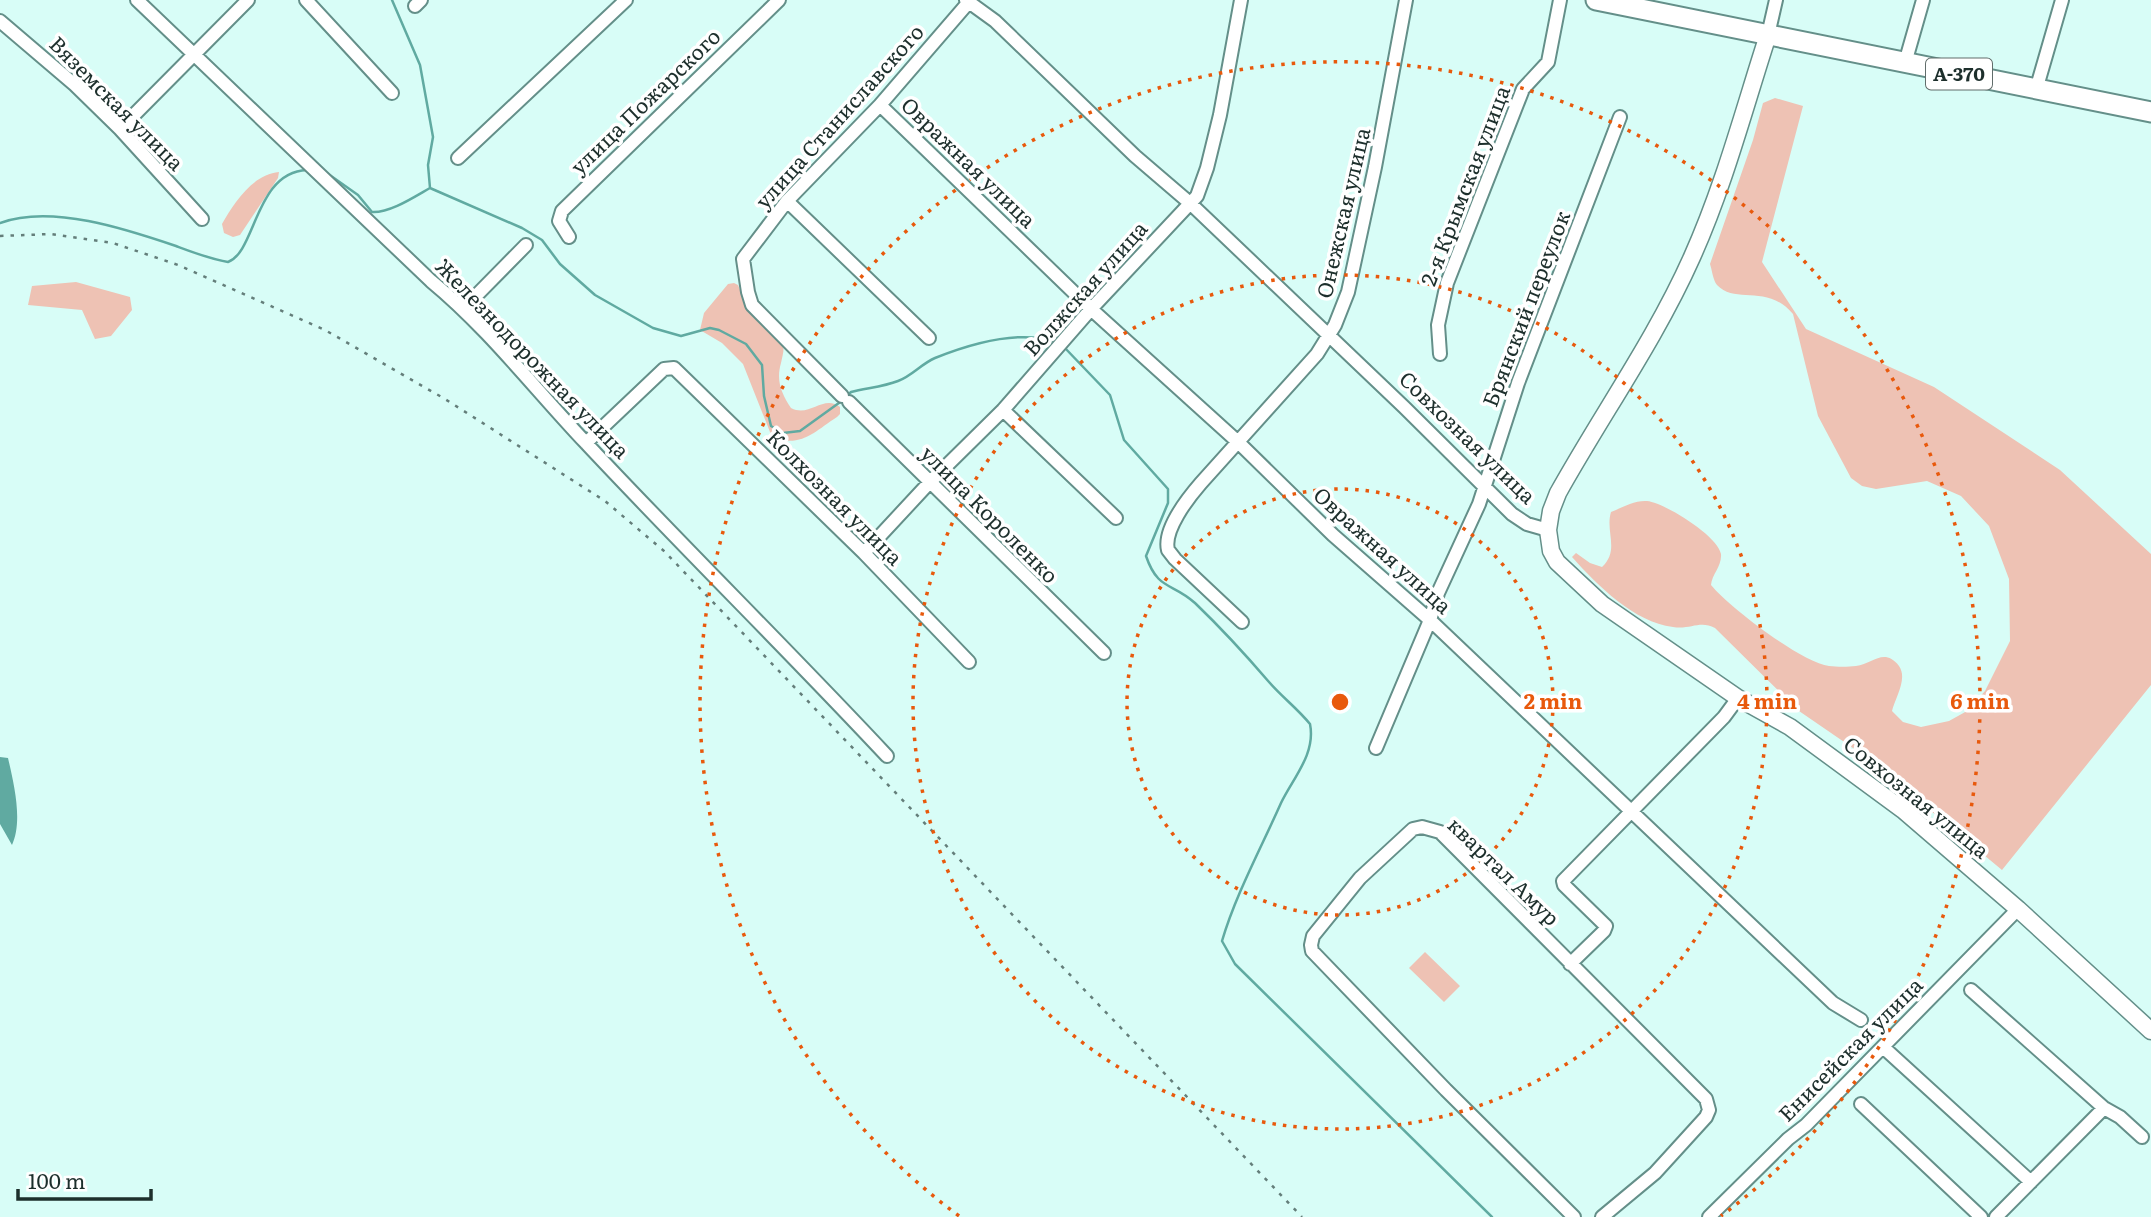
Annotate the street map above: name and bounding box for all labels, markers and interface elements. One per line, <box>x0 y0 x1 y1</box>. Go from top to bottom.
street label: улица Станиславского <box>747 16 930 215</box>
street label: улица Пожарского <box>562 20 726 180</box>
street label: Вяземская улица <box>43 28 193 177</box>
road number: А-370 <box>1926 58 1992 90</box>
street label: 2-я Крымская улица <box>1411 80 1516 290</box>
street label: Овражная улица <box>895 89 1045 234</box>
street label: Онежская улица <box>1307 123 1376 301</box>
street label: Брянский переулок <box>1473 205 1577 411</box>
street label: Волжская улица <box>1015 212 1154 362</box>
street label: Железнодорожная улица <box>430 250 638 465</box>
street label: Совхозная улица <box>1393 363 1545 510</box>
street label: Колхозная улица <box>761 421 911 572</box>
street label: улица Короленко <box>915 437 1067 589</box>
street label: Овражная улица <box>1308 479 1460 620</box>
text: 2 min <box>1524 684 1583 715</box>
text: 4 min <box>1737 684 1797 715</box>
text: 6 min <box>1950 684 2010 715</box>
centre of rings <box>1328 690 1352 714</box>
street label: Совхозная улица <box>1838 728 1998 865</box>
street label: квартал Амур <box>1442 809 1568 932</box>
street label: Енисейская улица <box>1770 968 1929 1127</box>
scale bar <box>18 1158 150 1202</box>
text: 100 m <box>28 1164 85 1195</box>

